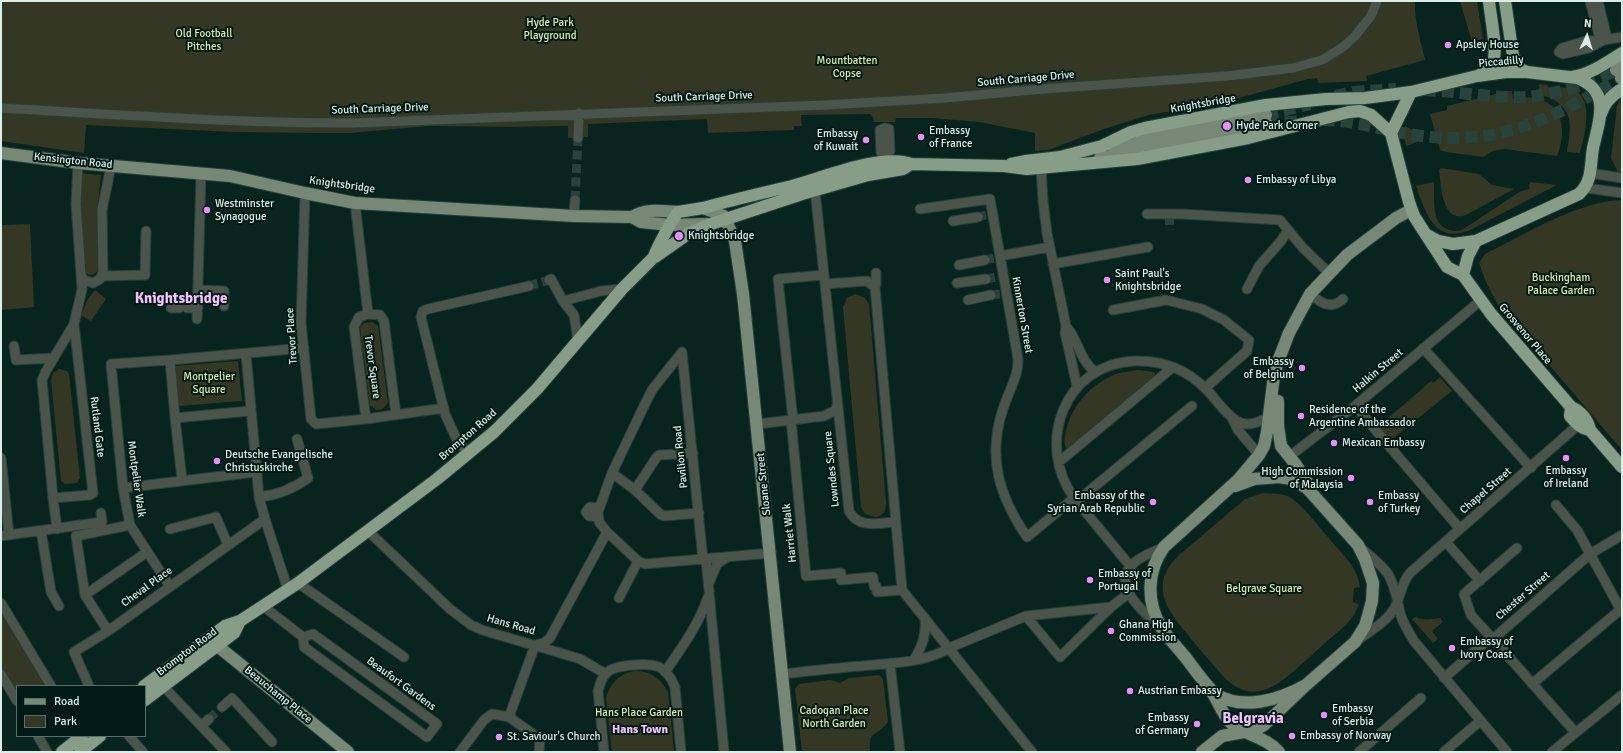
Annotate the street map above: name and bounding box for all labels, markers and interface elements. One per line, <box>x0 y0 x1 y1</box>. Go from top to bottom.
park label: Hyde Park Playground <box>523 16 577 42</box>
north arrow <box>1567 16 1607 56</box>
text: N <box>1584 17 1592 30</box>
park label: Old Football Pitches <box>176 27 232 53</box>
place label: Apsley House <box>1456 38 1519 52</box>
marker: Apsley House <box>1443 40 1453 50</box>
street label: Piccadilly <box>1478 53 1524 71</box>
park label: Mountbatten Copse <box>817 54 877 80</box>
street label: South Carriage Drive <box>977 68 1075 90</box>
street label: South Carriage Drive <box>655 89 753 105</box>
street label: Knightsbridge <box>1169 92 1237 116</box>
street label: South Carriage Drive <box>331 101 429 117</box>
place label: Hyde Park Corner <box>1236 119 1318 133</box>
marker: Hyde Park Corner <box>1221 120 1233 132</box>
place label: Embassy of France <box>929 124 972 150</box>
place label: Embassy of Kuwait <box>814 127 858 153</box>
marker: Embassy of France <box>916 132 926 142</box>
marker: Embassy of Kuwait <box>861 135 871 145</box>
street label: Kensington Road <box>33 150 113 172</box>
place label: Embassy of Libya <box>1256 173 1336 187</box>
street label: Knightsbridge <box>308 174 376 196</box>
marker: Embassy of Libya <box>1243 175 1253 185</box>
place label: Westminster Synagogue <box>215 197 274 223</box>
marker: Westminster Synagogue <box>202 205 212 215</box>
place label: Knightsbridge <box>688 229 754 243</box>
marker: Knightsbridge <box>673 230 685 242</box>
place label: Saint Paul's Knightsbridge <box>1115 267 1181 293</box>
park label: Buckingham Palace Garden <box>1527 271 1595 297</box>
marker: Saint Paul's Knightsbridge <box>1102 275 1112 285</box>
street label: Kinnerton Street <box>1009 276 1035 354</box>
district label: Knightsbridge <box>135 290 227 308</box>
street label: Grosvenor Place <box>1496 301 1554 367</box>
street label: Trevor Place <box>283 307 301 365</box>
street label: Trevor Square <box>361 334 383 400</box>
street label: Halkin Street <box>1350 346 1406 396</box>
place label: Embassy of Belgium <box>1243 355 1294 381</box>
marker: Embassy of Belgium <box>1297 363 1307 373</box>
park label: Montpelier Square <box>183 370 235 396</box>
street label: Rutland Gate <box>87 396 107 458</box>
place label: Residence of the Argentine Ambassador <box>1309 403 1415 429</box>
street label: Brompton Road <box>436 406 500 464</box>
marker: Residence of the Argentine Ambassador <box>1296 411 1306 421</box>
street label: Pavilion Road <box>671 425 691 489</box>
street label: Lowndes Square <box>821 430 843 508</box>
place label: Mexican Embassy <box>1342 436 1425 450</box>
marker: Mexican Embassy <box>1329 438 1339 448</box>
street label: Montpelier Walk <box>124 440 148 518</box>
place label: Deutsche Evangelische Christuskirche <box>225 448 333 474</box>
street label: Sloane Street <box>754 452 774 516</box>
marker: Embassy of Ireland <box>1561 453 1571 463</box>
marker: Deutsche Evangelische Christuskirche <box>212 456 222 466</box>
place label: Embassy of Ireland <box>1544 464 1588 490</box>
place label: High Commission of Malaysia <box>1261 465 1343 491</box>
street label: Chapel Street <box>1458 465 1514 517</box>
marker: High Commission of Malaysia <box>1346 473 1356 483</box>
place label: Embassy of the Syrian Arab Republic <box>1047 489 1145 515</box>
place label: Embassy of Turkey <box>1378 489 1420 515</box>
marker: Embassy of the Syrian Arab Republic <box>1148 497 1158 507</box>
marker: Embassy of Turkey <box>1365 497 1375 507</box>
street label: Harriet Walk <box>780 503 800 563</box>
street label: Cheval Place <box>119 564 175 610</box>
place label: Embassy of Portugal <box>1098 567 1151 593</box>
street label: Chester Street <box>1493 569 1553 623</box>
marker: Embassy of Portugal <box>1085 575 1095 585</box>
park label: Belgrave Square <box>1226 582 1302 596</box>
street label: Hans Road <box>485 612 537 638</box>
place label: Ghana High Commission <box>1119 618 1176 644</box>
street label: Brompton Road <box>154 625 220 679</box>
marker: Ghana High Commission <box>1106 626 1116 636</box>
place label: Embassy of Ivory Coast <box>1460 635 1513 661</box>
marker: Embassy of Ivory Coast <box>1447 643 1457 653</box>
street label: Beaufort Gardens <box>364 654 438 714</box>
street label: Beauchamp Place <box>242 664 314 726</box>
place label: Austrian Embassy <box>1138 684 1222 698</box>
legend <box>16 685 146 737</box>
marker: Austrian Embassy <box>1125 686 1135 696</box>
text: Road <box>54 694 80 709</box>
place label: Embassy of Serbia <box>1332 702 1374 728</box>
park label: Cadogan Place North Garden <box>799 704 869 730</box>
park label: Hans Place Garden <box>595 706 683 720</box>
district label: Belgravia <box>1222 710 1284 728</box>
marker: Embassy of Serbia <box>1319 710 1329 720</box>
place label: Embassy of Germany <box>1135 711 1189 737</box>
text: Park <box>54 714 77 729</box>
marker: Embassy of Germany <box>1192 719 1202 729</box>
district label: Hans Town <box>612 723 668 737</box>
place label: Embassy of Norway <box>1300 729 1391 743</box>
place label: St. Saviour's Church <box>507 730 601 744</box>
marker: Embassy of Norway <box>1287 731 1297 741</box>
marker: St. Saviour's Church <box>494 732 504 742</box>

